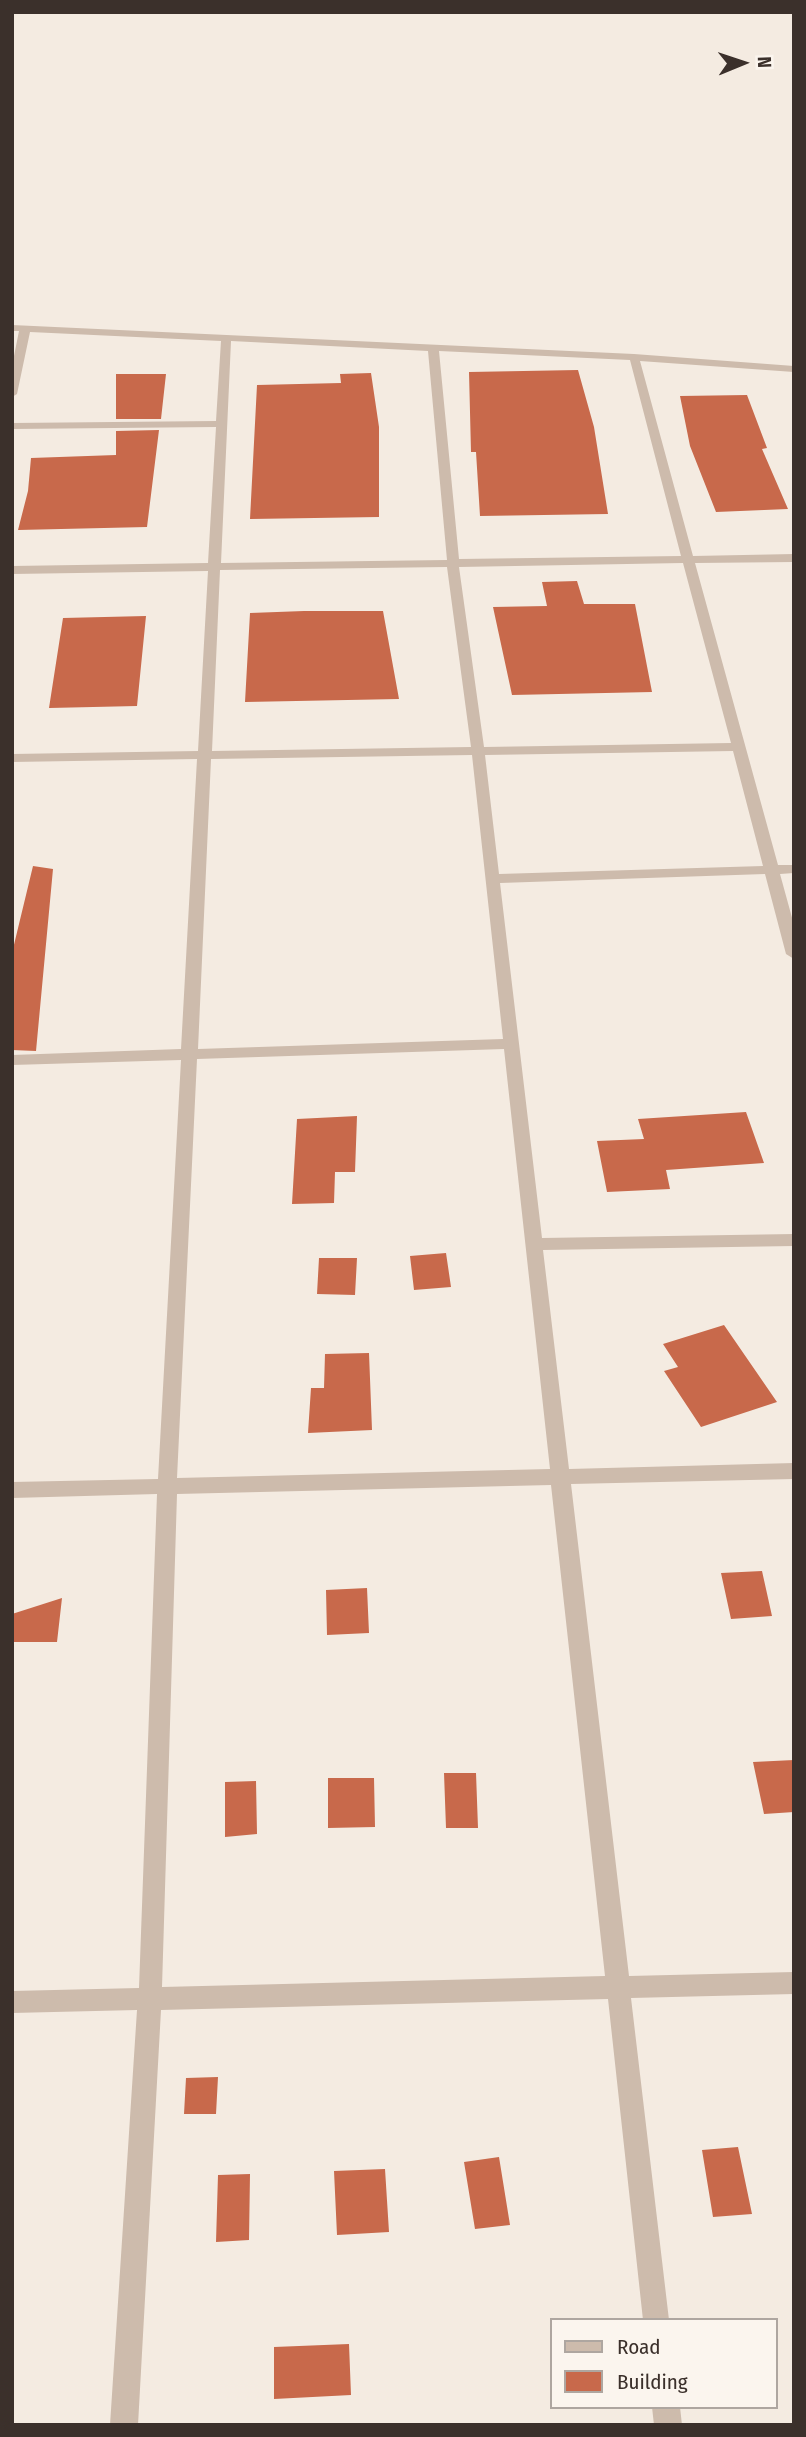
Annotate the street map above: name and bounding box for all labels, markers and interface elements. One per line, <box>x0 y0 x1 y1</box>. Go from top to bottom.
north arrow <box>708 28 778 98</box>
text: N <box>753 56 776 68</box>
legend <box>550 2318 778 2409</box>
text: Road <box>617 2334 661 2360</box>
text: Building <box>617 2369 688 2395</box>

